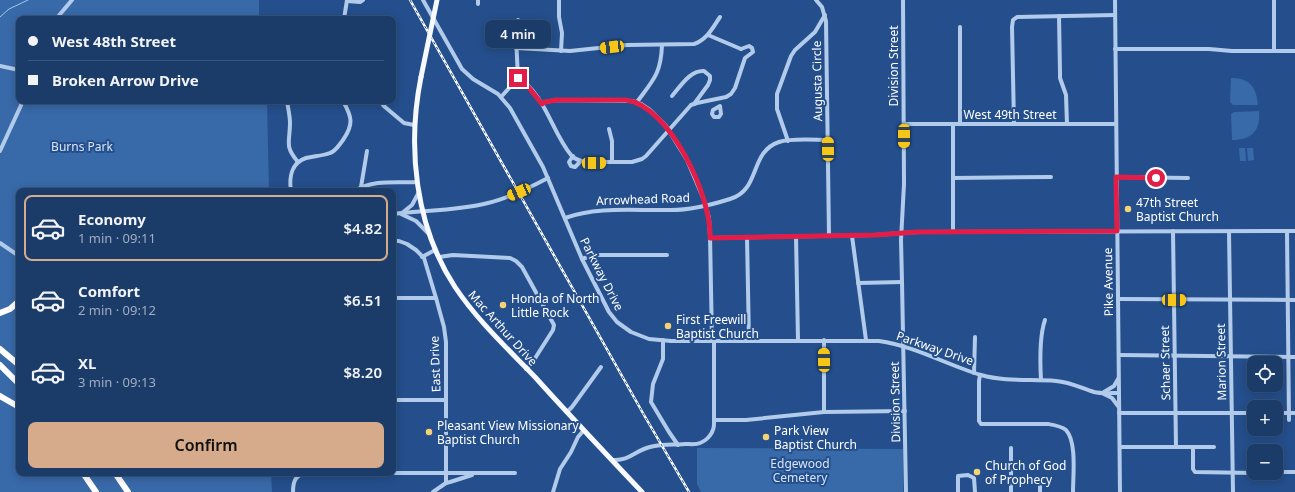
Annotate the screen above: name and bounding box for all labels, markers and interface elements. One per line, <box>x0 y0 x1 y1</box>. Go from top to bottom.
callout: 4 min <box>485 20 551 48</box>
text: 4 min <box>500 25 536 43</box>
street label: Division Street <box>885 25 902 107</box>
text: West 48th Street <box>52 31 176 51</box>
car <box>599 40 625 54</box>
street label: Augusta Circle <box>808 40 826 122</box>
route end <box>509 69 527 87</box>
text: Broken Arrow Drive <box>52 70 199 90</box>
street label: West 49th Street <box>964 106 1057 123</box>
car <box>898 124 910 148</box>
car <box>822 137 834 161</box>
park label: Burns Park <box>51 138 113 155</box>
car <box>582 157 606 169</box>
route start <box>1147 169 1165 187</box>
car <box>506 182 532 202</box>
street label: Arrowhead Road <box>596 189 690 209</box>
place label: 47th Street Baptist Church <box>1136 194 1219 225</box>
marker: 47th Street Baptist Church <box>1123 204 1133 214</box>
text: Economy <box>78 209 146 229</box>
icon: car <box>30 210 66 246</box>
text: $4.82 <box>344 218 382 238</box>
text: 1 min · 09:11 <box>78 229 156 247</box>
street label: Parkway Drive <box>576 234 628 314</box>
street label: Pike Avenue <box>1099 247 1117 317</box>
text: Comfort <box>78 281 140 301</box>
icon: car <box>30 282 66 318</box>
street label: Mac Arthur Drive <box>465 287 542 370</box>
text: $6.51 <box>344 290 382 310</box>
place label: Honda of North Little Rock <box>511 290 599 321</box>
car <box>1162 294 1186 306</box>
marker: Honda of North Little Rock <box>498 300 508 310</box>
text: 2 min · 09:12 <box>78 301 156 319</box>
place label: First Freewill Baptist Church <box>676 311 759 342</box>
marker: First Freewill Baptist Church <box>663 321 673 331</box>
street label: Marion Street <box>1212 323 1230 401</box>
street label: Schaer Street <box>1156 325 1174 401</box>
street label: Parkway Drive <box>894 327 976 369</box>
street label: East Drive <box>426 335 444 392</box>
car <box>818 348 830 372</box>
text: XL <box>78 353 96 373</box>
icon: car <box>30 354 66 390</box>
map controls <box>1247 356 1283 480</box>
button: locate <box>1247 356 1283 392</box>
street label: Division Street <box>886 361 904 443</box>
text: $8.20 <box>344 362 382 382</box>
text: 3 min · 09:13 <box>78 373 156 391</box>
button: + <box>1247 400 1283 436</box>
place label: Pleasant View Missionary Baptist Church <box>437 417 580 448</box>
button: Confirm <box>28 422 384 468</box>
place label: Park View Baptist Church <box>774 422 857 453</box>
marker: Pleasant View Missionary Baptist Church <box>424 427 434 437</box>
marker: Park View Baptist Church <box>761 432 771 442</box>
button: − <box>1247 444 1283 480</box>
park label: Edgewood Cemetery <box>770 455 830 486</box>
place label: Church of God of Prophecy <box>985 457 1066 488</box>
marker: Church of God of Prophecy <box>972 467 982 477</box>

